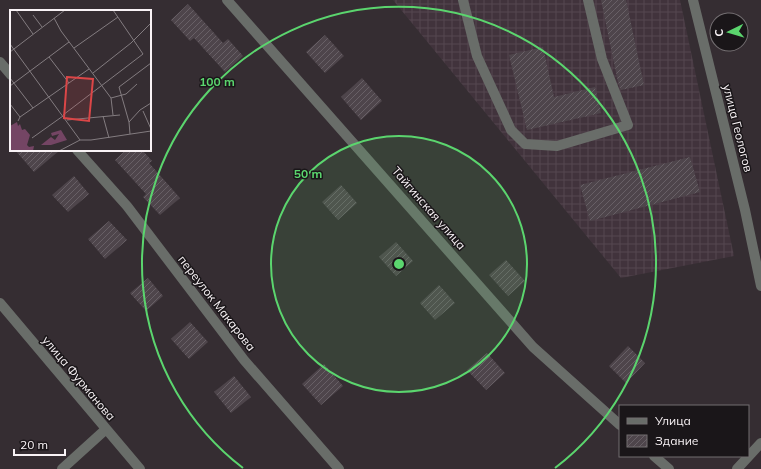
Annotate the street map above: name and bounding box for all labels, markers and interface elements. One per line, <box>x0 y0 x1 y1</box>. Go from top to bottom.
inset map <box>10 10 151 151</box>
north arrow <box>709 12 749 52</box>
text: С <box>712 28 726 37</box>
text: 100 m <box>199 74 235 89</box>
street label: улица Геологов <box>720 83 756 174</box>
street label: Тайгинская улица <box>389 163 469 253</box>
text: 50 m <box>294 166 322 181</box>
street label: переулок Макарова <box>175 252 259 354</box>
centre of rings <box>392 257 406 271</box>
street label: улица Фурманова <box>39 333 119 423</box>
legend <box>619 405 749 457</box>
text: Улица <box>654 413 691 428</box>
scale bar <box>14 431 65 457</box>
text: Здание <box>655 433 699 448</box>
text: 20 m <box>20 437 48 452</box>

